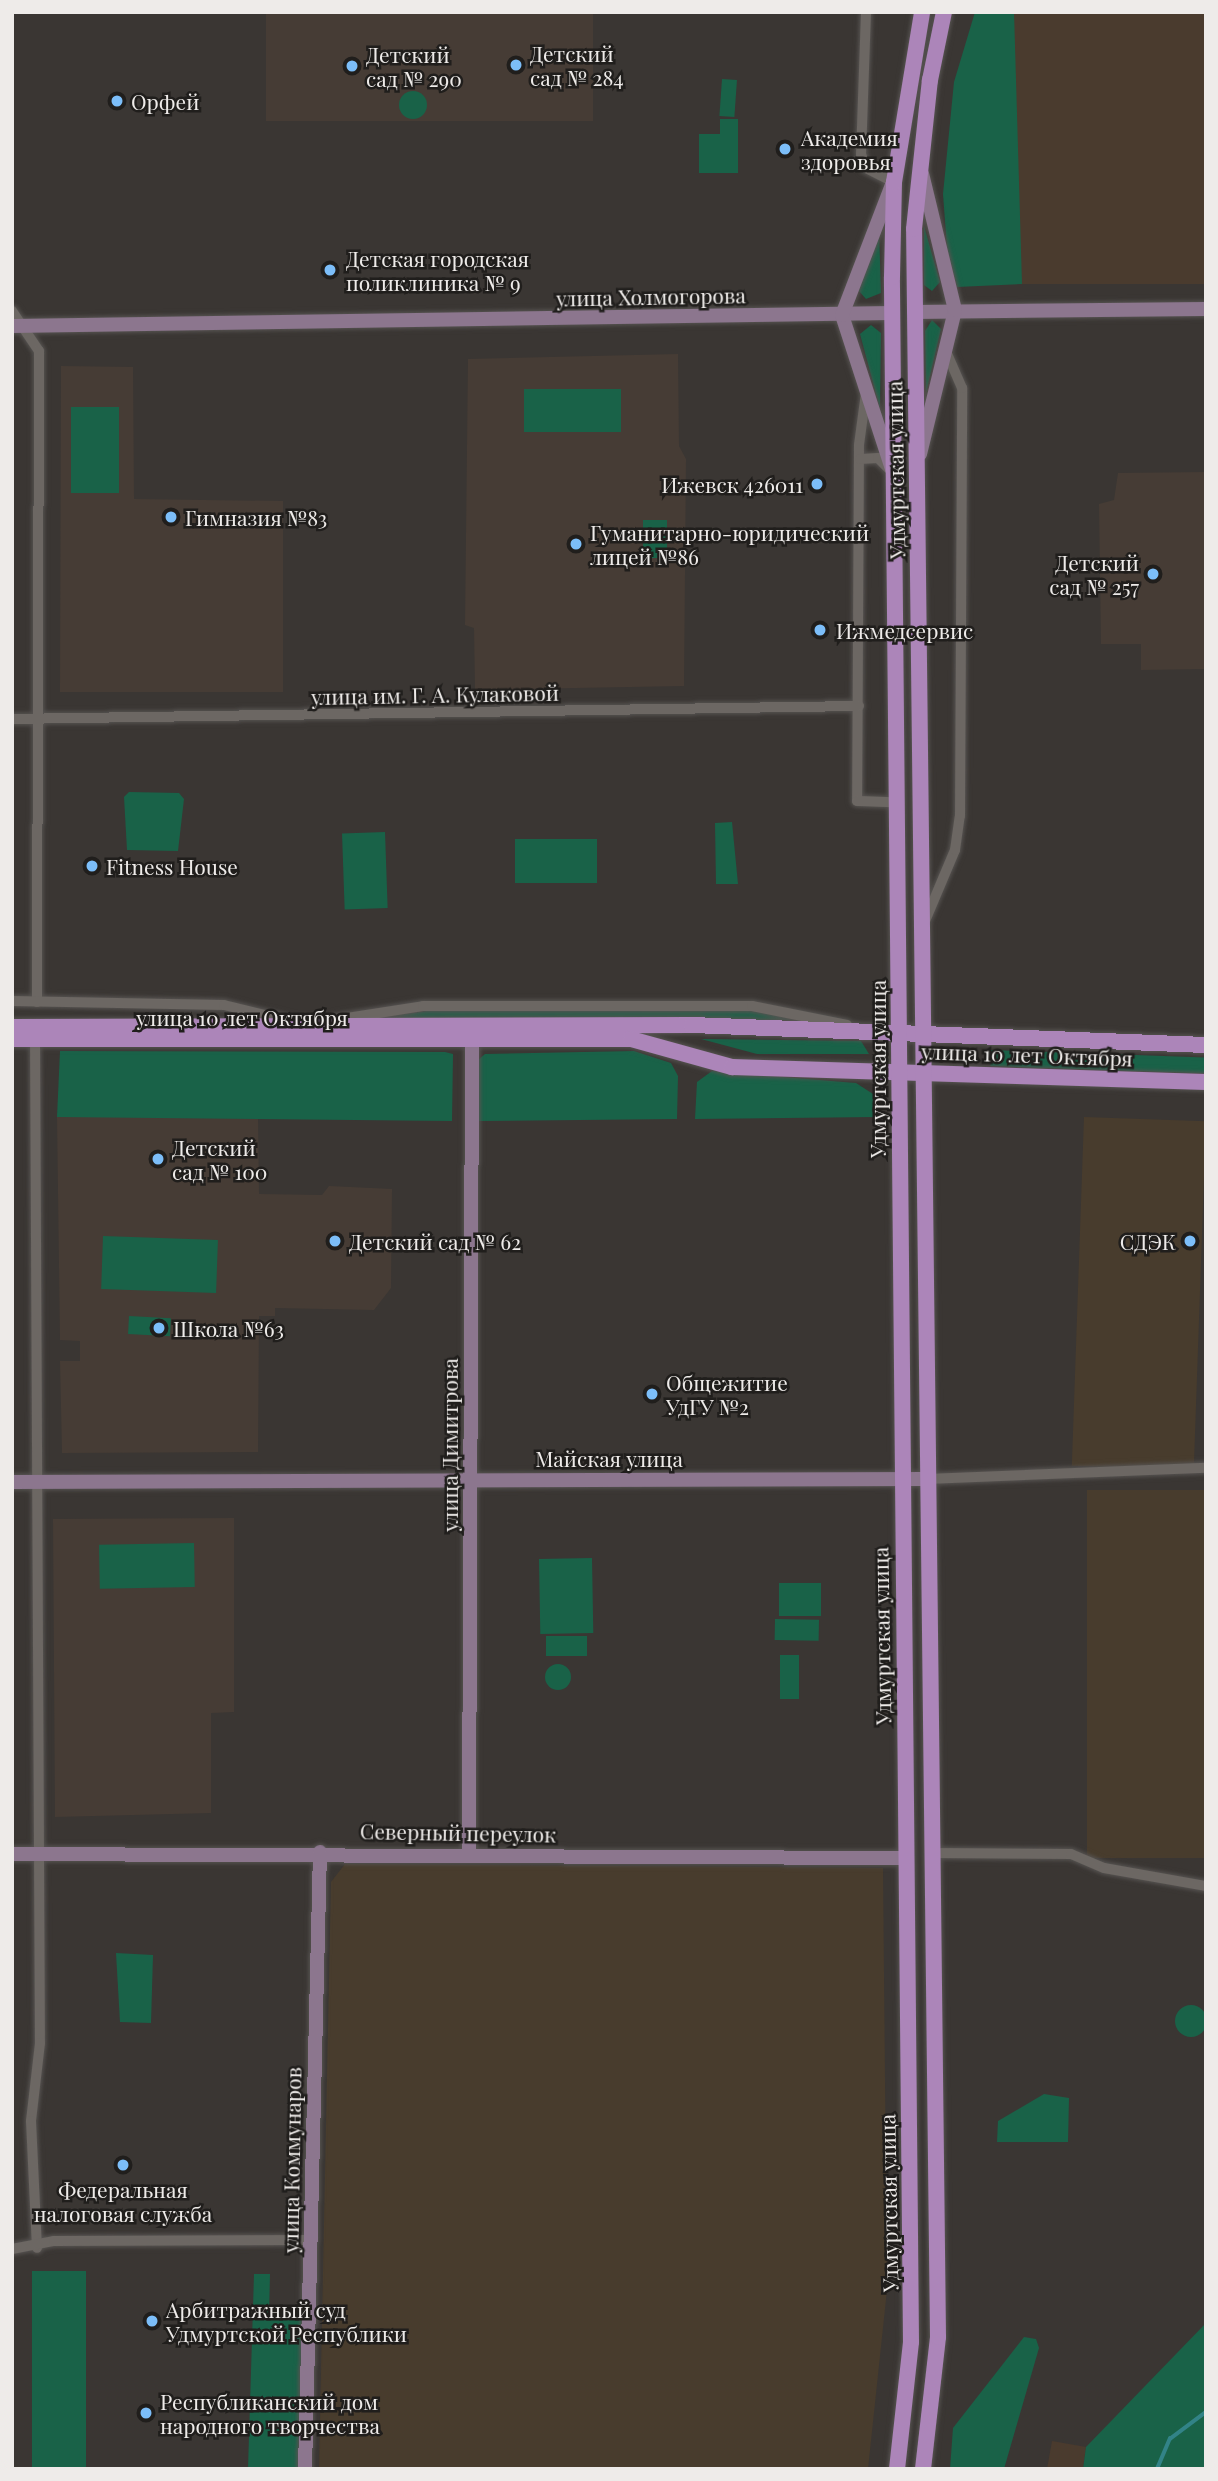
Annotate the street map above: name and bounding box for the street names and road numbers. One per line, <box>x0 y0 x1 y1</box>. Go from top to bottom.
street label: улица Холмогорова <box>556 282 746 310</box>
street label: Удмуртская улица <box>881 381 909 559</box>
street label: улица им. Г. А. Кулаковой <box>311 679 559 709</box>
street label: Удмуртская улица <box>864 980 890 1158</box>
street label: улица 10 лет Октября <box>136 1004 348 1030</box>
street label: улица 10 лет Октября <box>921 1038 1133 1070</box>
street label: улица Димитрова <box>436 1358 462 1532</box>
street label: Майская улица <box>535 1445 683 1471</box>
street label: Удмуртская улица <box>867 1547 895 1725</box>
street label: Северный переулок <box>360 1818 556 1846</box>
street label: улица Коммунаров <box>277 2067 305 2253</box>
street label: Удмуртская улица <box>874 2114 902 2292</box>

